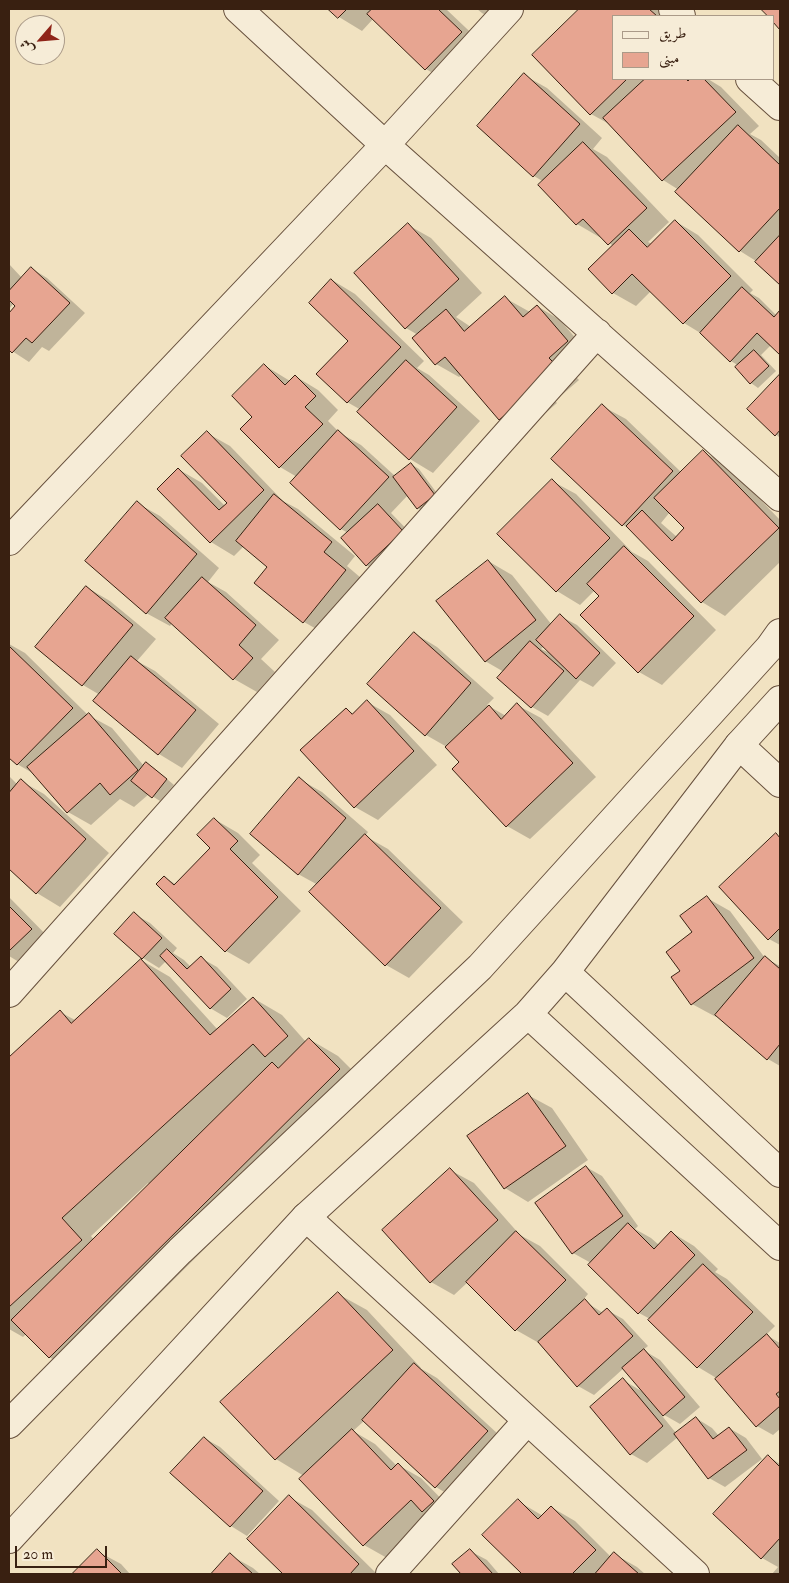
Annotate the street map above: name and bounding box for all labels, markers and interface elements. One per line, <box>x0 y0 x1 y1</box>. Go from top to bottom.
north arrow <box>15 15 65 65</box>
legend <box>612 15 774 80</box>
text: طريق <box>659 24 686 43</box>
text: ش <box>16 37 38 57</box>
text: مبنى <box>659 49 679 68</box>
scale bar <box>18 1536 110 1568</box>
text: 20 m <box>23 1545 53 1564</box>

